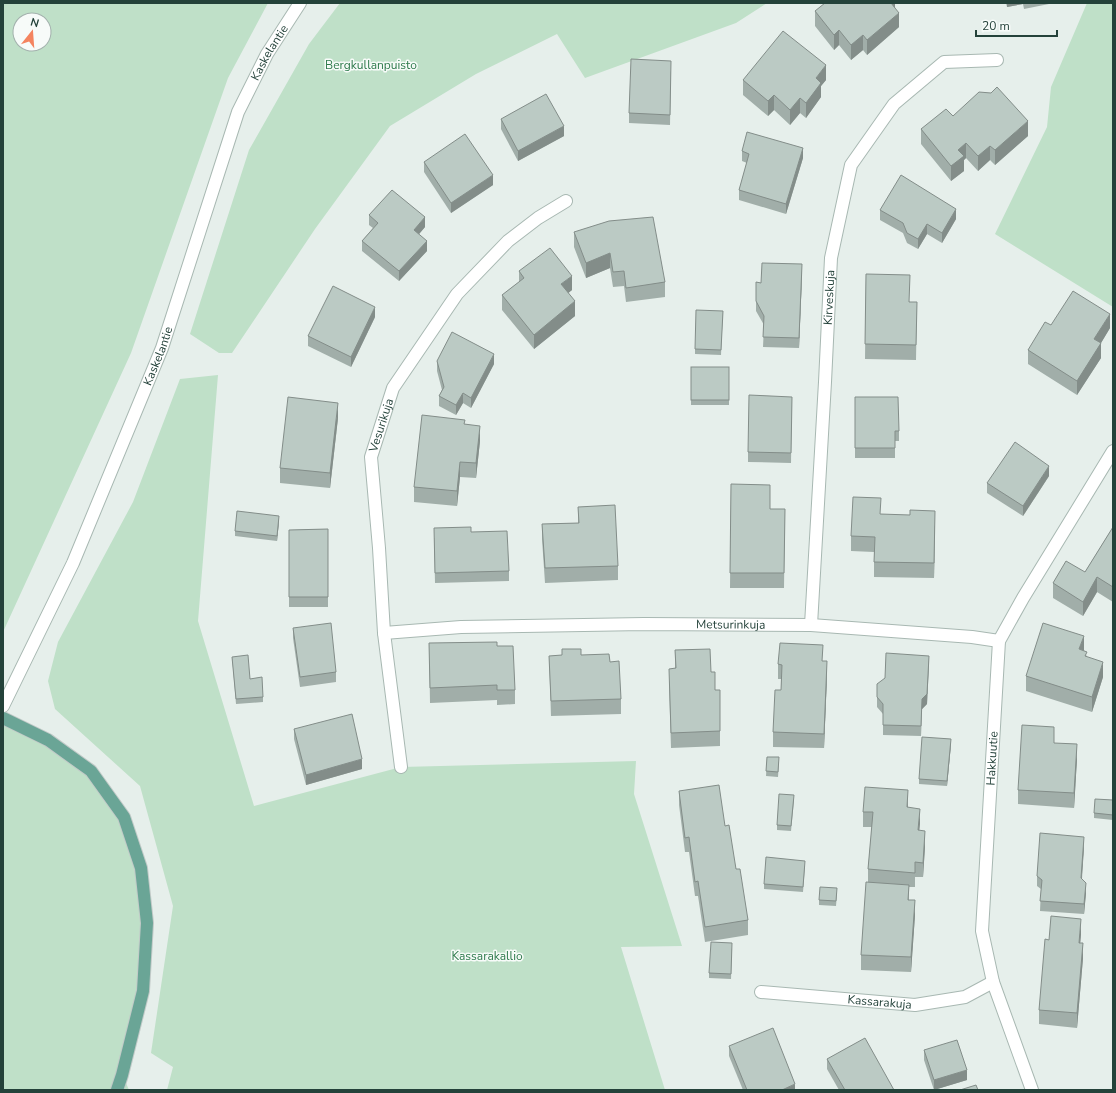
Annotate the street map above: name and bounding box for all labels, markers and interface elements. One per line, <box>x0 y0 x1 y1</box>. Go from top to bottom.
north arrow <box>12 12 52 52</box>
scale bar <box>976 12 1057 38</box>
text: N <box>29 15 41 31</box>
text: 20 m <box>982 18 1010 34</box>
street label: Kaskelantie <box>247 22 292 83</box>
park label: Bergkullanpuisto <box>325 57 417 73</box>
street label: Kirveskuja <box>820 270 838 325</box>
street label: Kaskelantie <box>139 324 176 388</box>
street label: Vesurikuja <box>365 396 397 455</box>
street label: Metsurinkuja <box>696 616 765 633</box>
street label: Hakkuutie <box>983 731 1002 786</box>
park label: Kassarakallio <box>451 948 523 964</box>
street label: Kassarakuja <box>847 991 912 1013</box>

